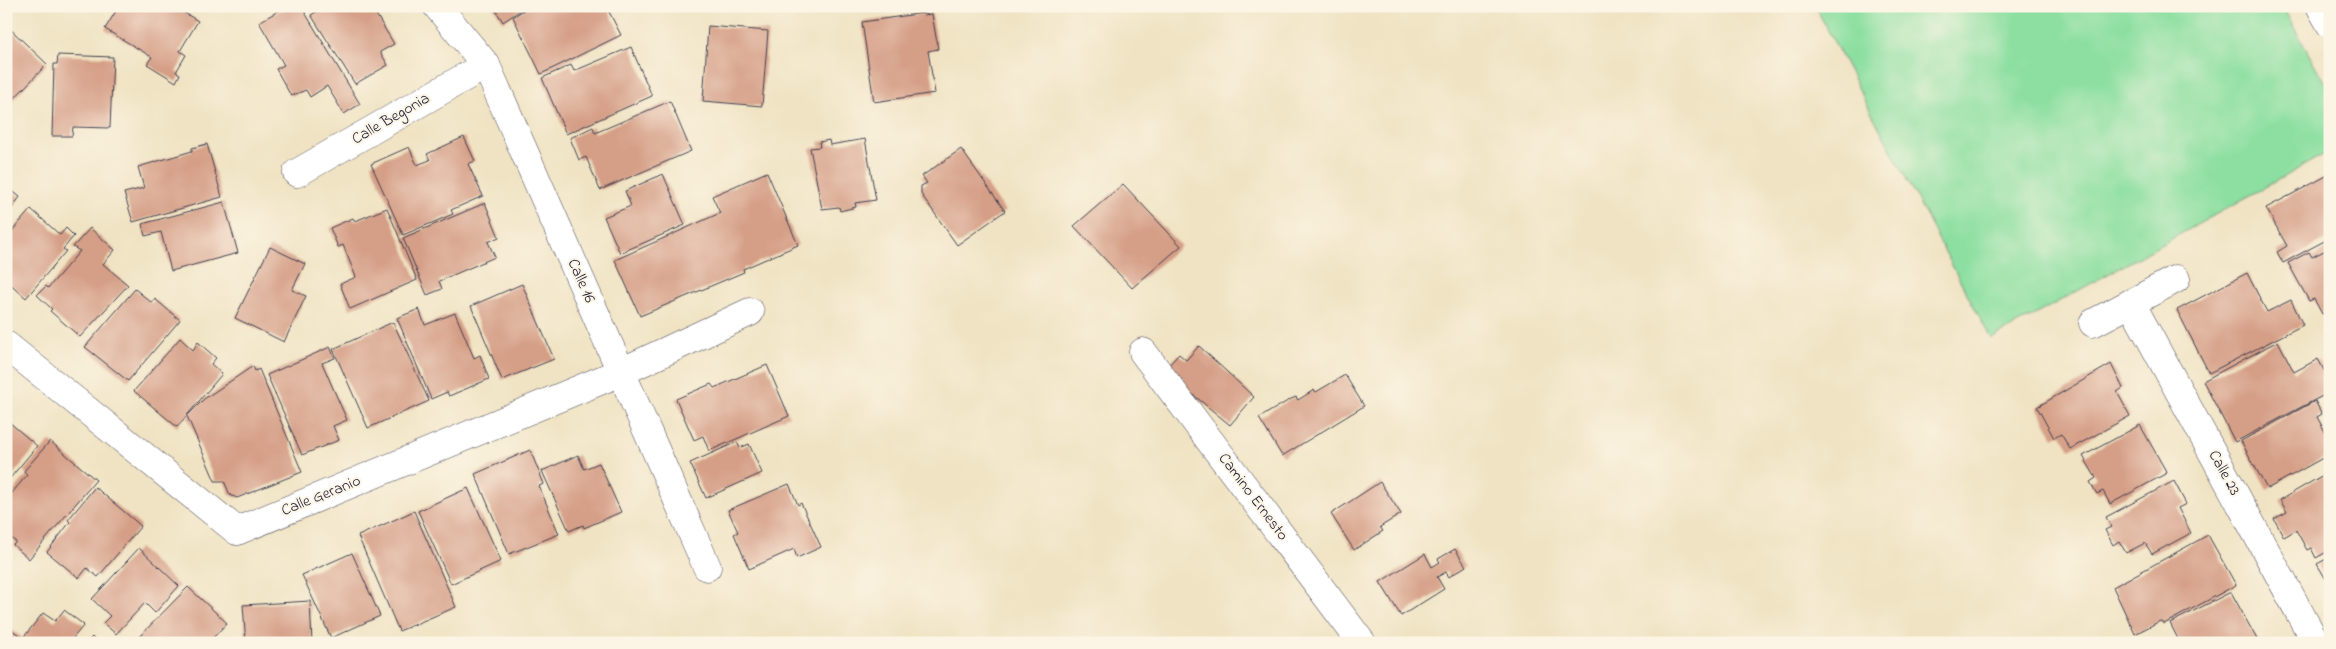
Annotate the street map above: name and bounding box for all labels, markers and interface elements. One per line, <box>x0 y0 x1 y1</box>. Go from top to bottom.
street label: Calle Begonia <box>347 87 435 151</box>
street label: Calle 16 <box>561 255 601 307</box>
street label: Calle 23 <box>2202 446 2246 500</box>
street label: Camino Ernesto <box>1212 448 1294 546</box>
street label: Calle Geranio <box>278 469 364 523</box>

